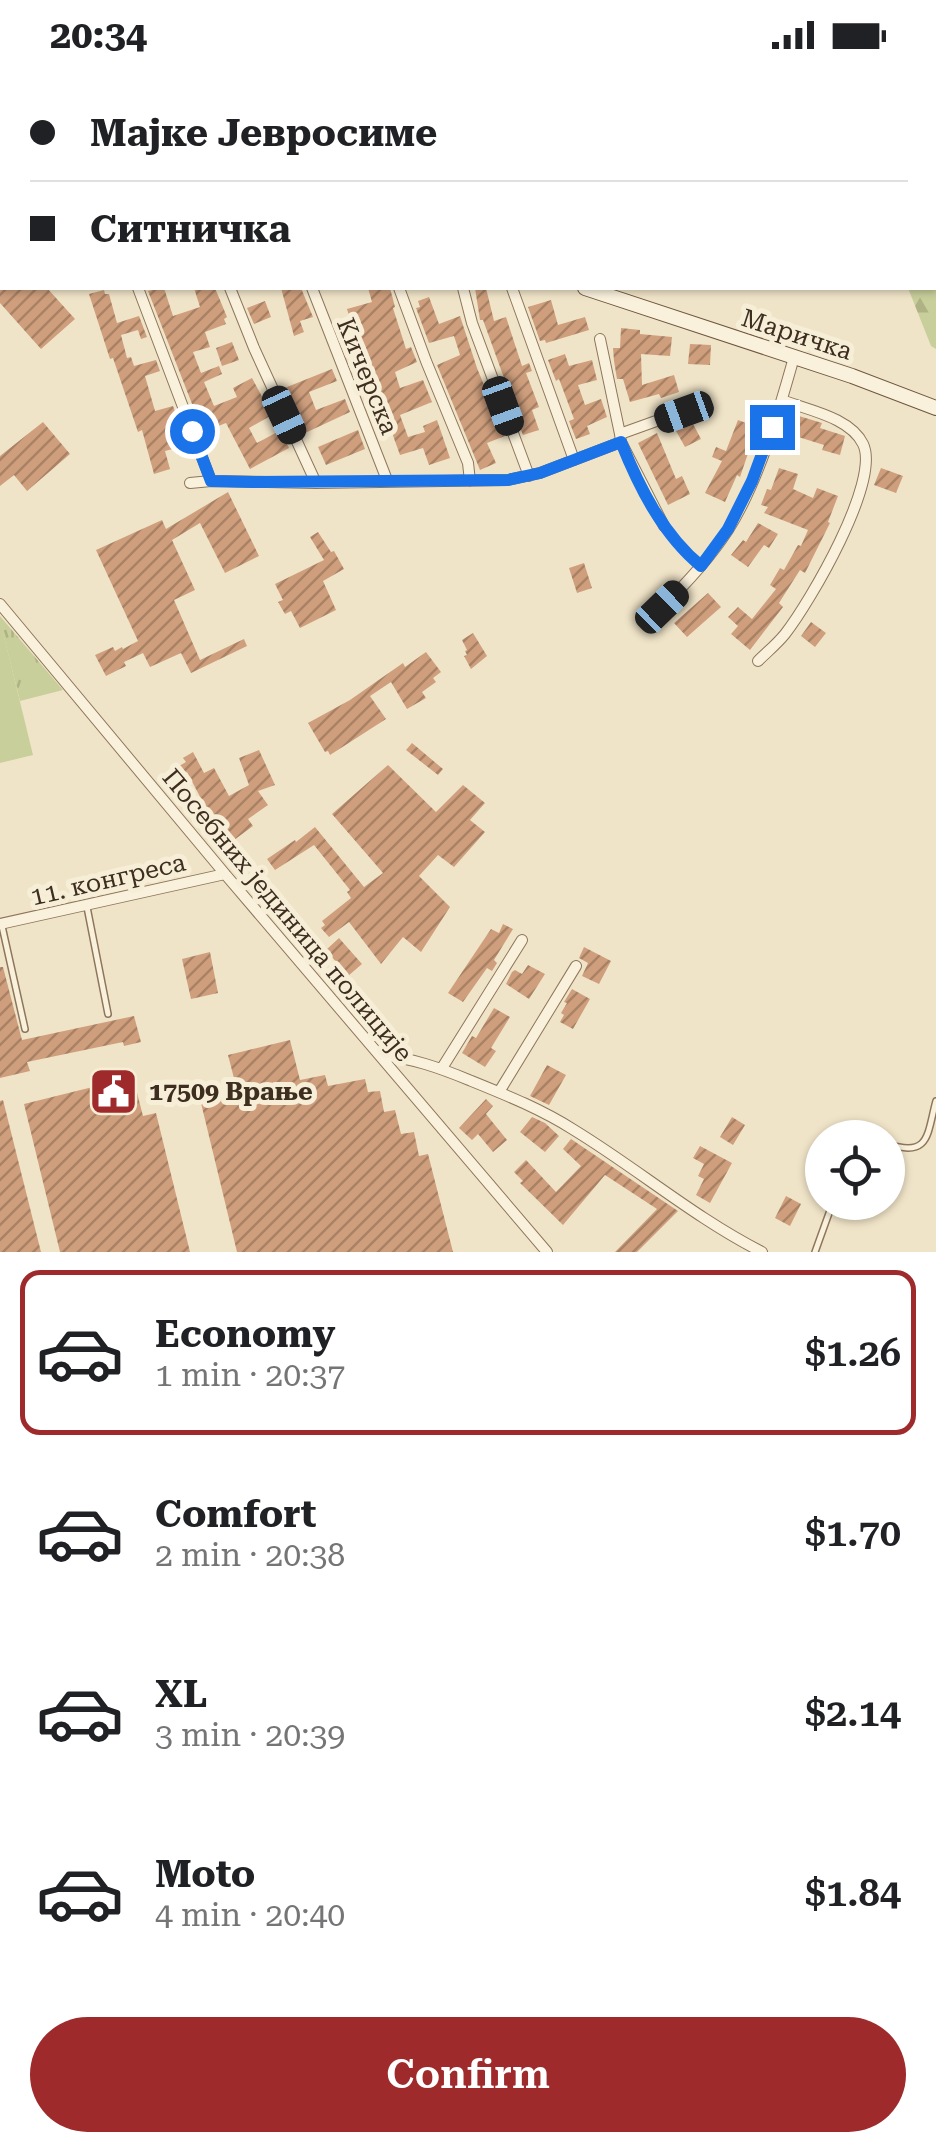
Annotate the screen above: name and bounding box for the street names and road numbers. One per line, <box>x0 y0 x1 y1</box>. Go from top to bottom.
street label: Маричка <box>738 303 856 366</box>
street label: Кичерска <box>331 314 404 439</box>
street label: Посебних јединица полиције <box>157 763 419 1067</box>
street label: 11. конгреса <box>28 847 189 911</box>

